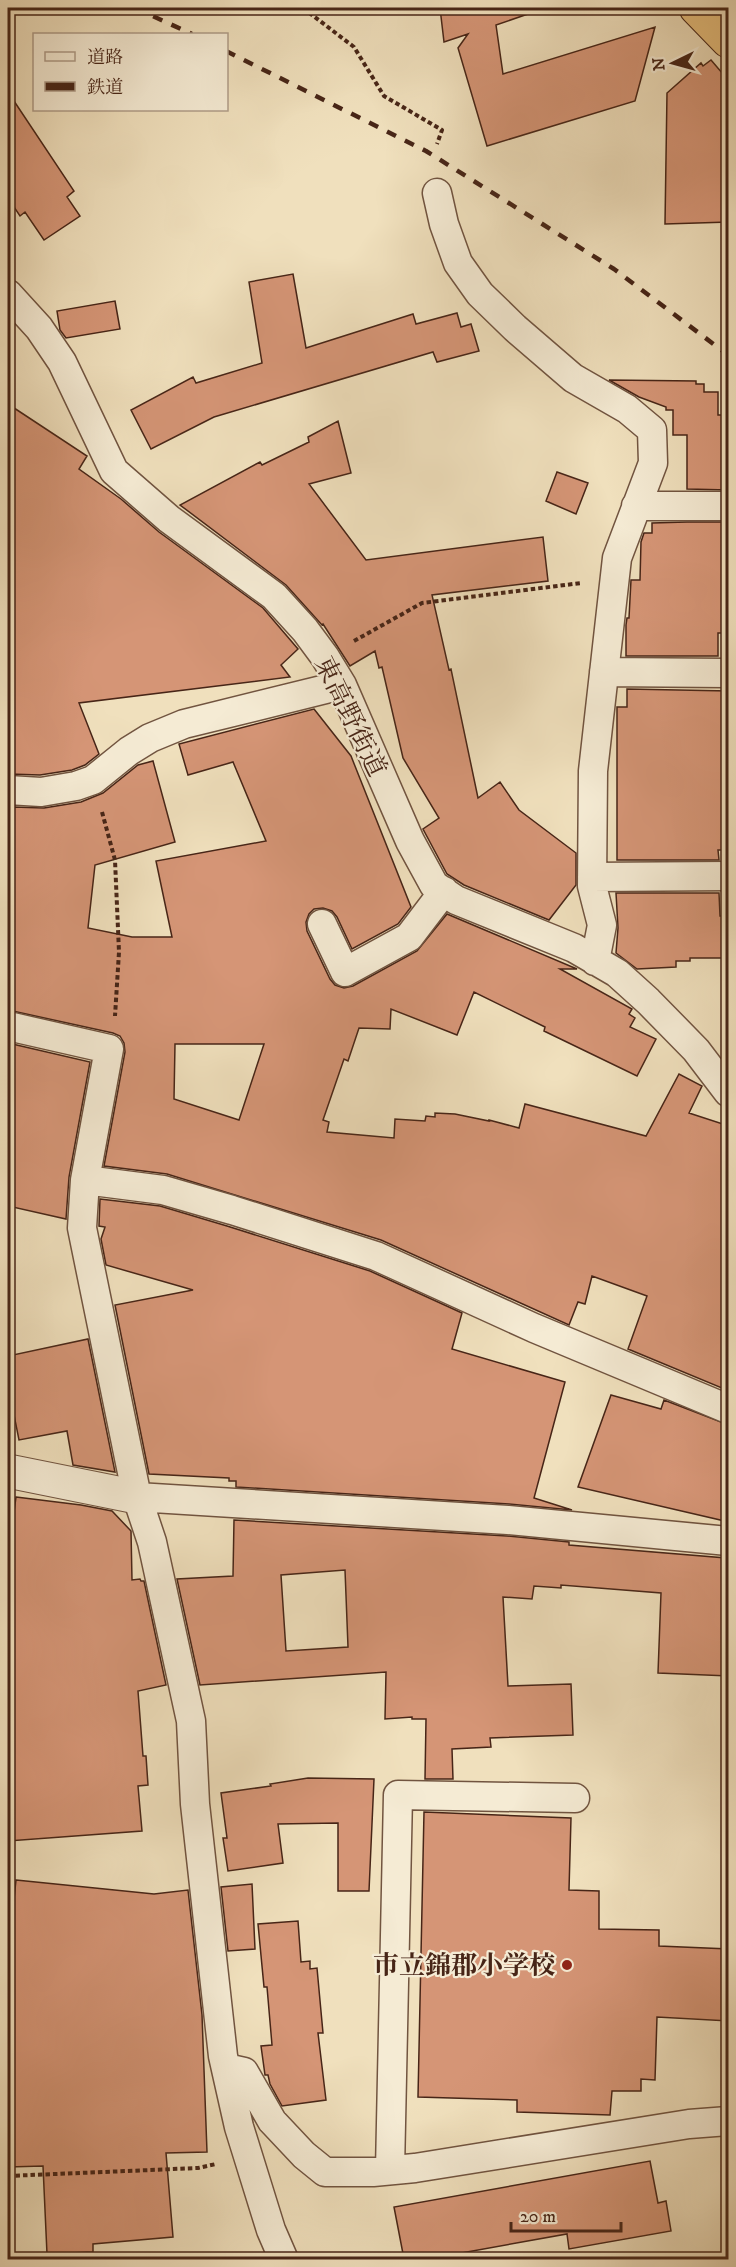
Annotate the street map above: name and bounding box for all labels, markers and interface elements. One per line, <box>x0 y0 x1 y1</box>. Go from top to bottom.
legend <box>33 33 228 111</box>
north arrow <box>643 33 703 93</box>
text: 道路 <box>87 47 123 69</box>
text: N <box>649 57 670 72</box>
text: 鉄道 <box>87 77 123 99</box>
street label: 東高野街道 <box>306 651 393 782</box>
place label: 市立錦郡小学校 <box>373 1950 555 1983</box>
marker: 市立錦郡小学校 <box>560 1958 574 1972</box>
scale bar <box>511 2195 620 2233</box>
text: 20 m <box>520 2206 556 2228</box>

